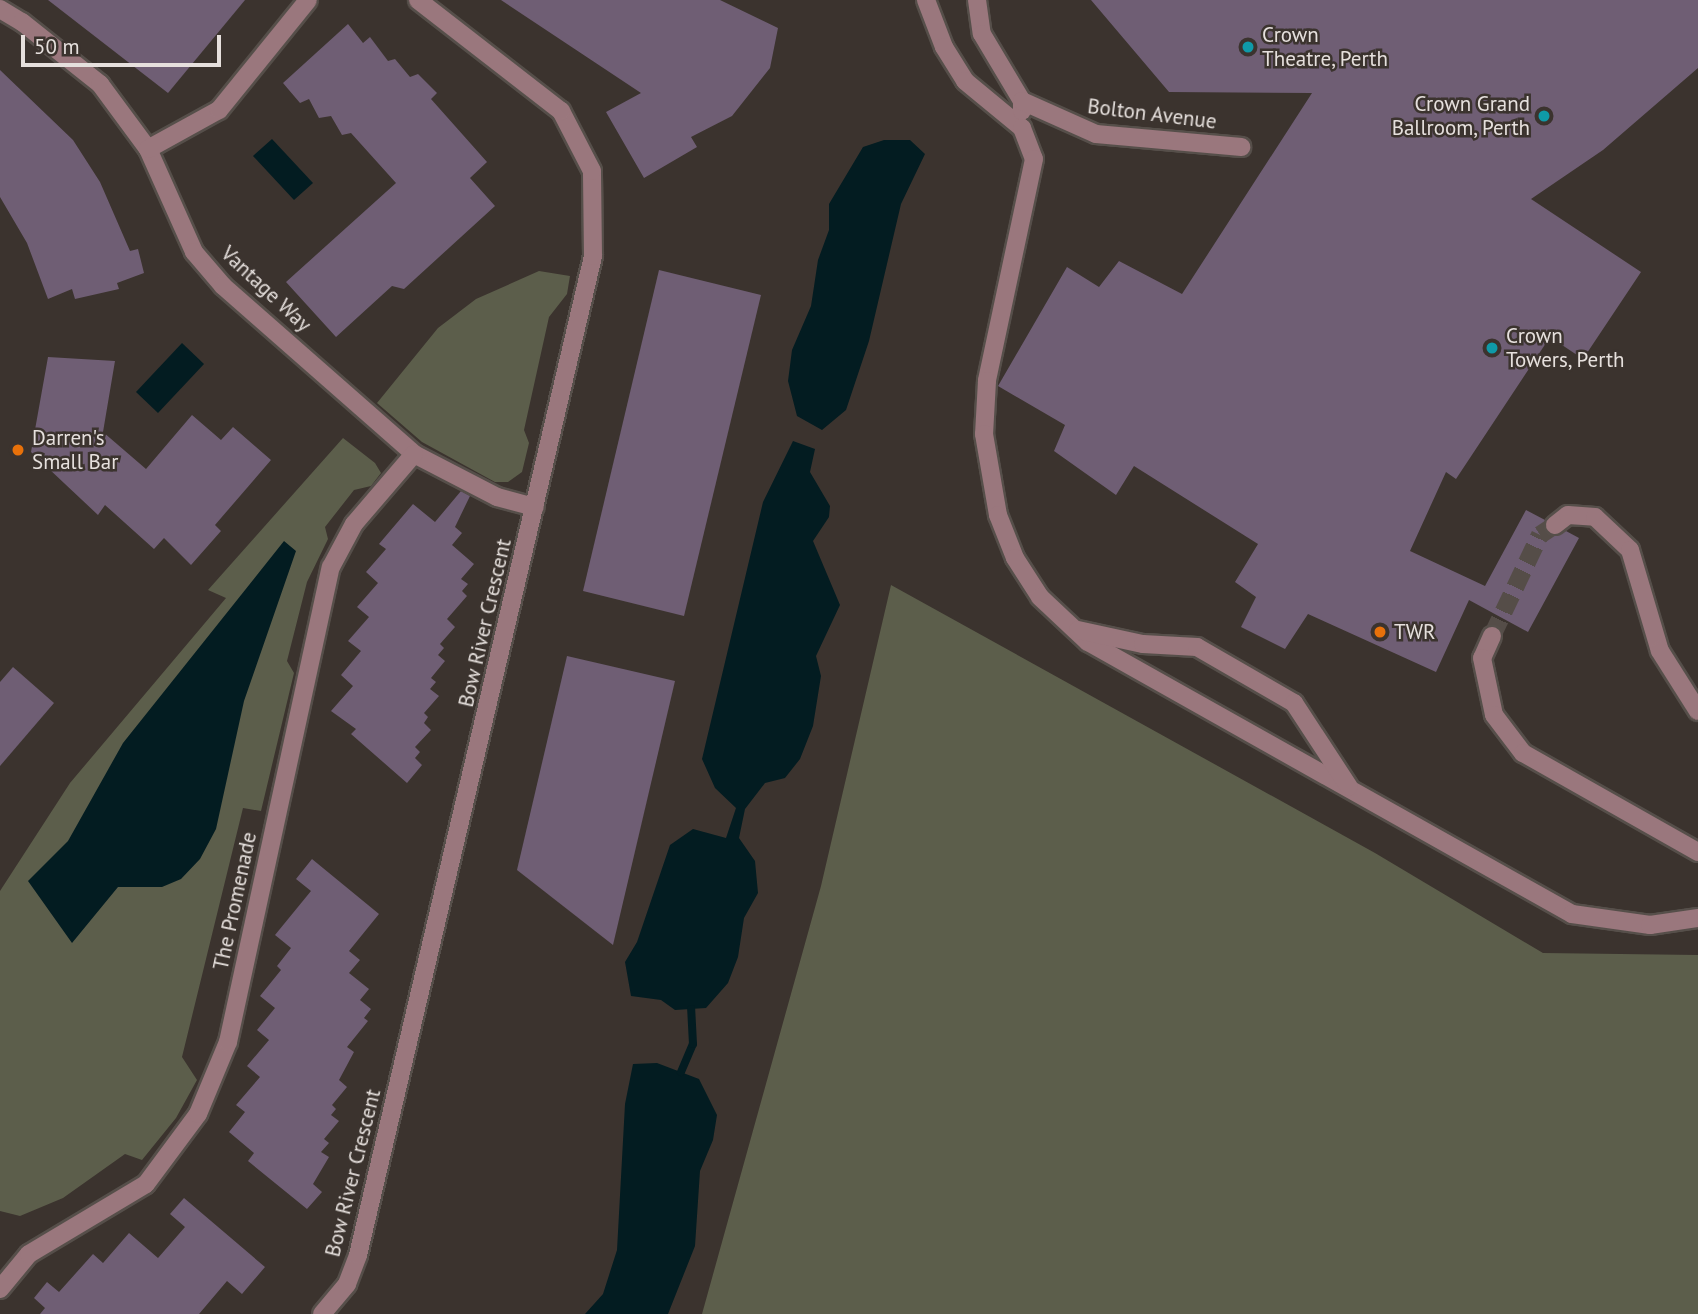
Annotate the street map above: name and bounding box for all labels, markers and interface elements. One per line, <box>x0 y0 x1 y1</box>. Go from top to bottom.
scale bar <box>24 21 224 65</box>
place label: Crown Theatre, Perth <box>1262 22 1390 72</box>
text: 50 m <box>34 33 80 60</box>
marker: Crown Theatre, Perth <box>1240 39 1256 55</box>
place label: Crown Grand Ballroom, Perth <box>1390 91 1530 141</box>
street label: Bolton Avenue <box>1086 94 1218 134</box>
marker: Crown Grand Ballroom, Perth <box>1536 108 1552 124</box>
street label: Vantage Way <box>216 241 316 337</box>
place label: Crown Towers, Perth <box>1506 323 1626 373</box>
marker: Crown Towers, Perth <box>1484 340 1500 356</box>
place label: Darren's Small Bar <box>32 425 118 475</box>
marker: Darren's Small Bar <box>10 442 26 458</box>
street label: Bow River Crescent <box>453 536 517 710</box>
place label: TWR <box>1394 619 1436 645</box>
marker: TWR <box>1372 624 1388 640</box>
street label: The Promenade <box>208 830 262 972</box>
street label: Bow River Crescent <box>320 1086 386 1260</box>

